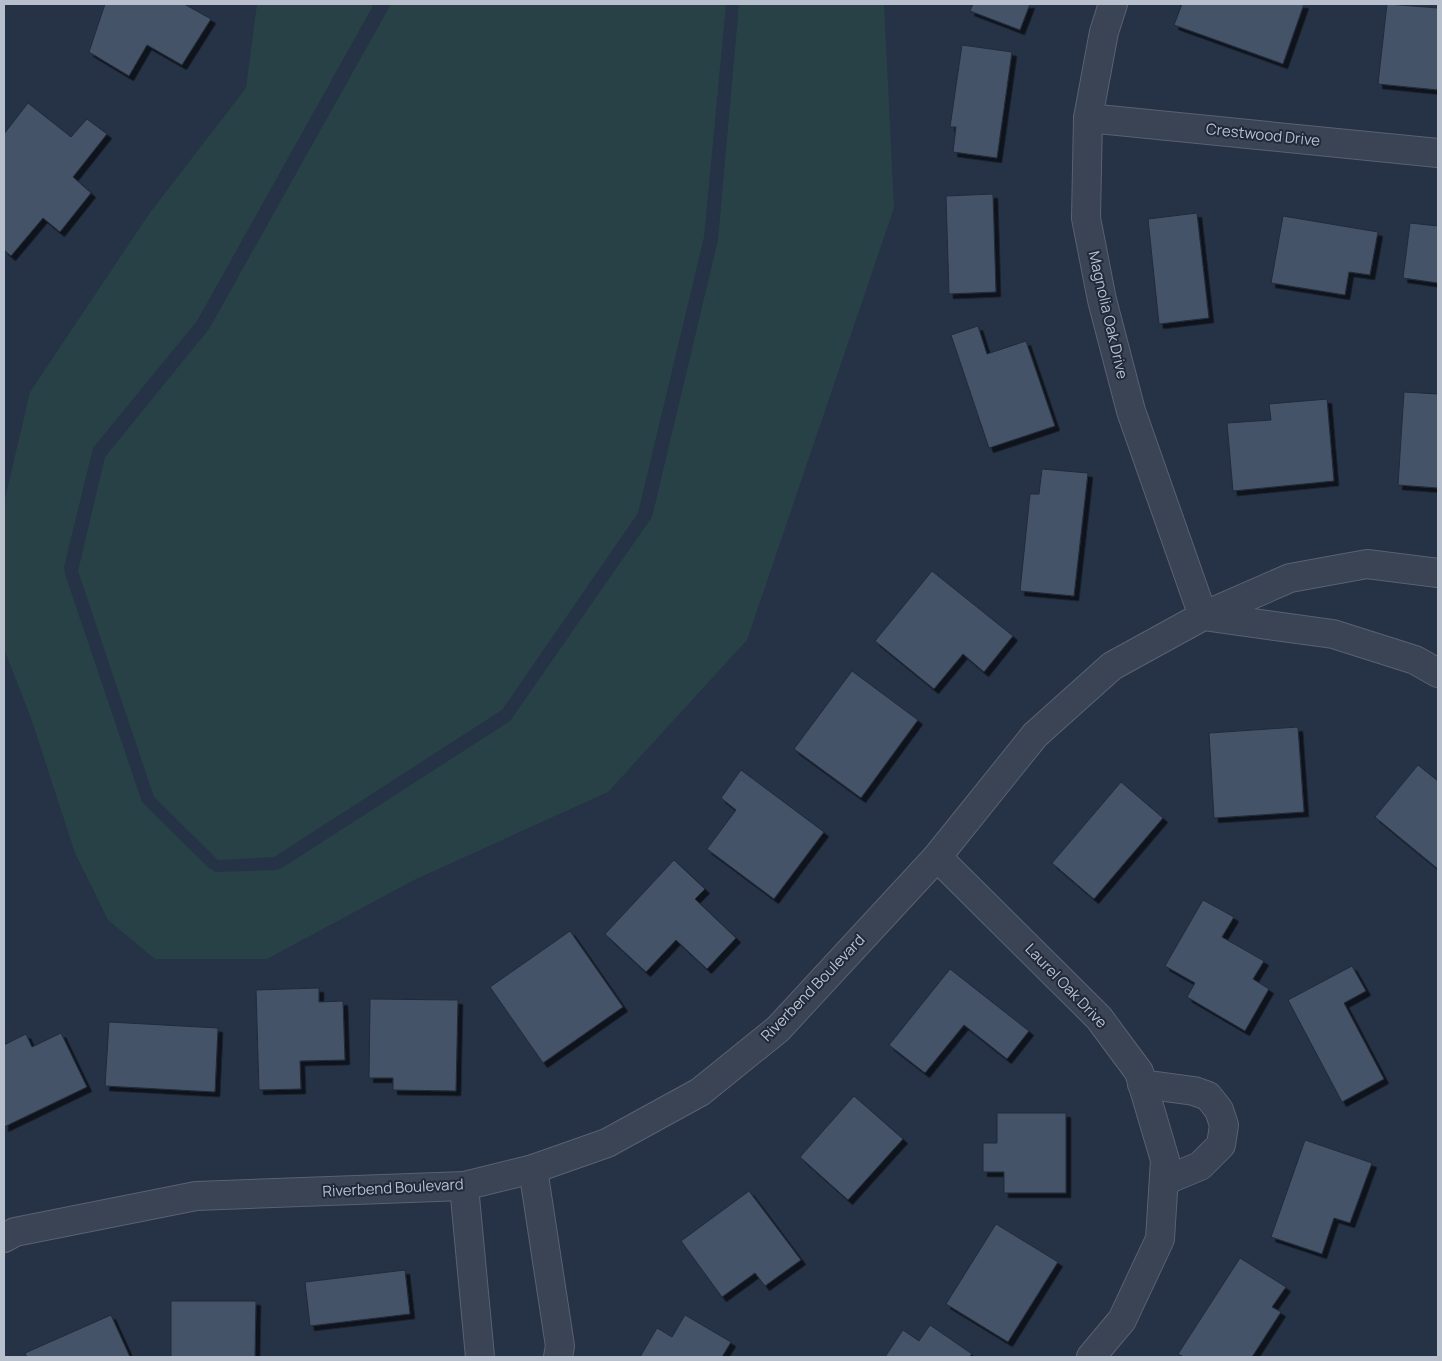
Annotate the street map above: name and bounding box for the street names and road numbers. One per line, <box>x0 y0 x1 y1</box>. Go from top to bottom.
street label: Crestwood Drive <box>1205 118 1321 151</box>
street label: Magnolia Oak Drive <box>1084 249 1133 381</box>
street label: Riverbend Boulevard <box>756 930 869 1046</box>
street label: Laurel Oak Drive <box>1021 939 1112 1033</box>
street label: Riverbend Boulevard <box>322 1173 464 1202</box>

